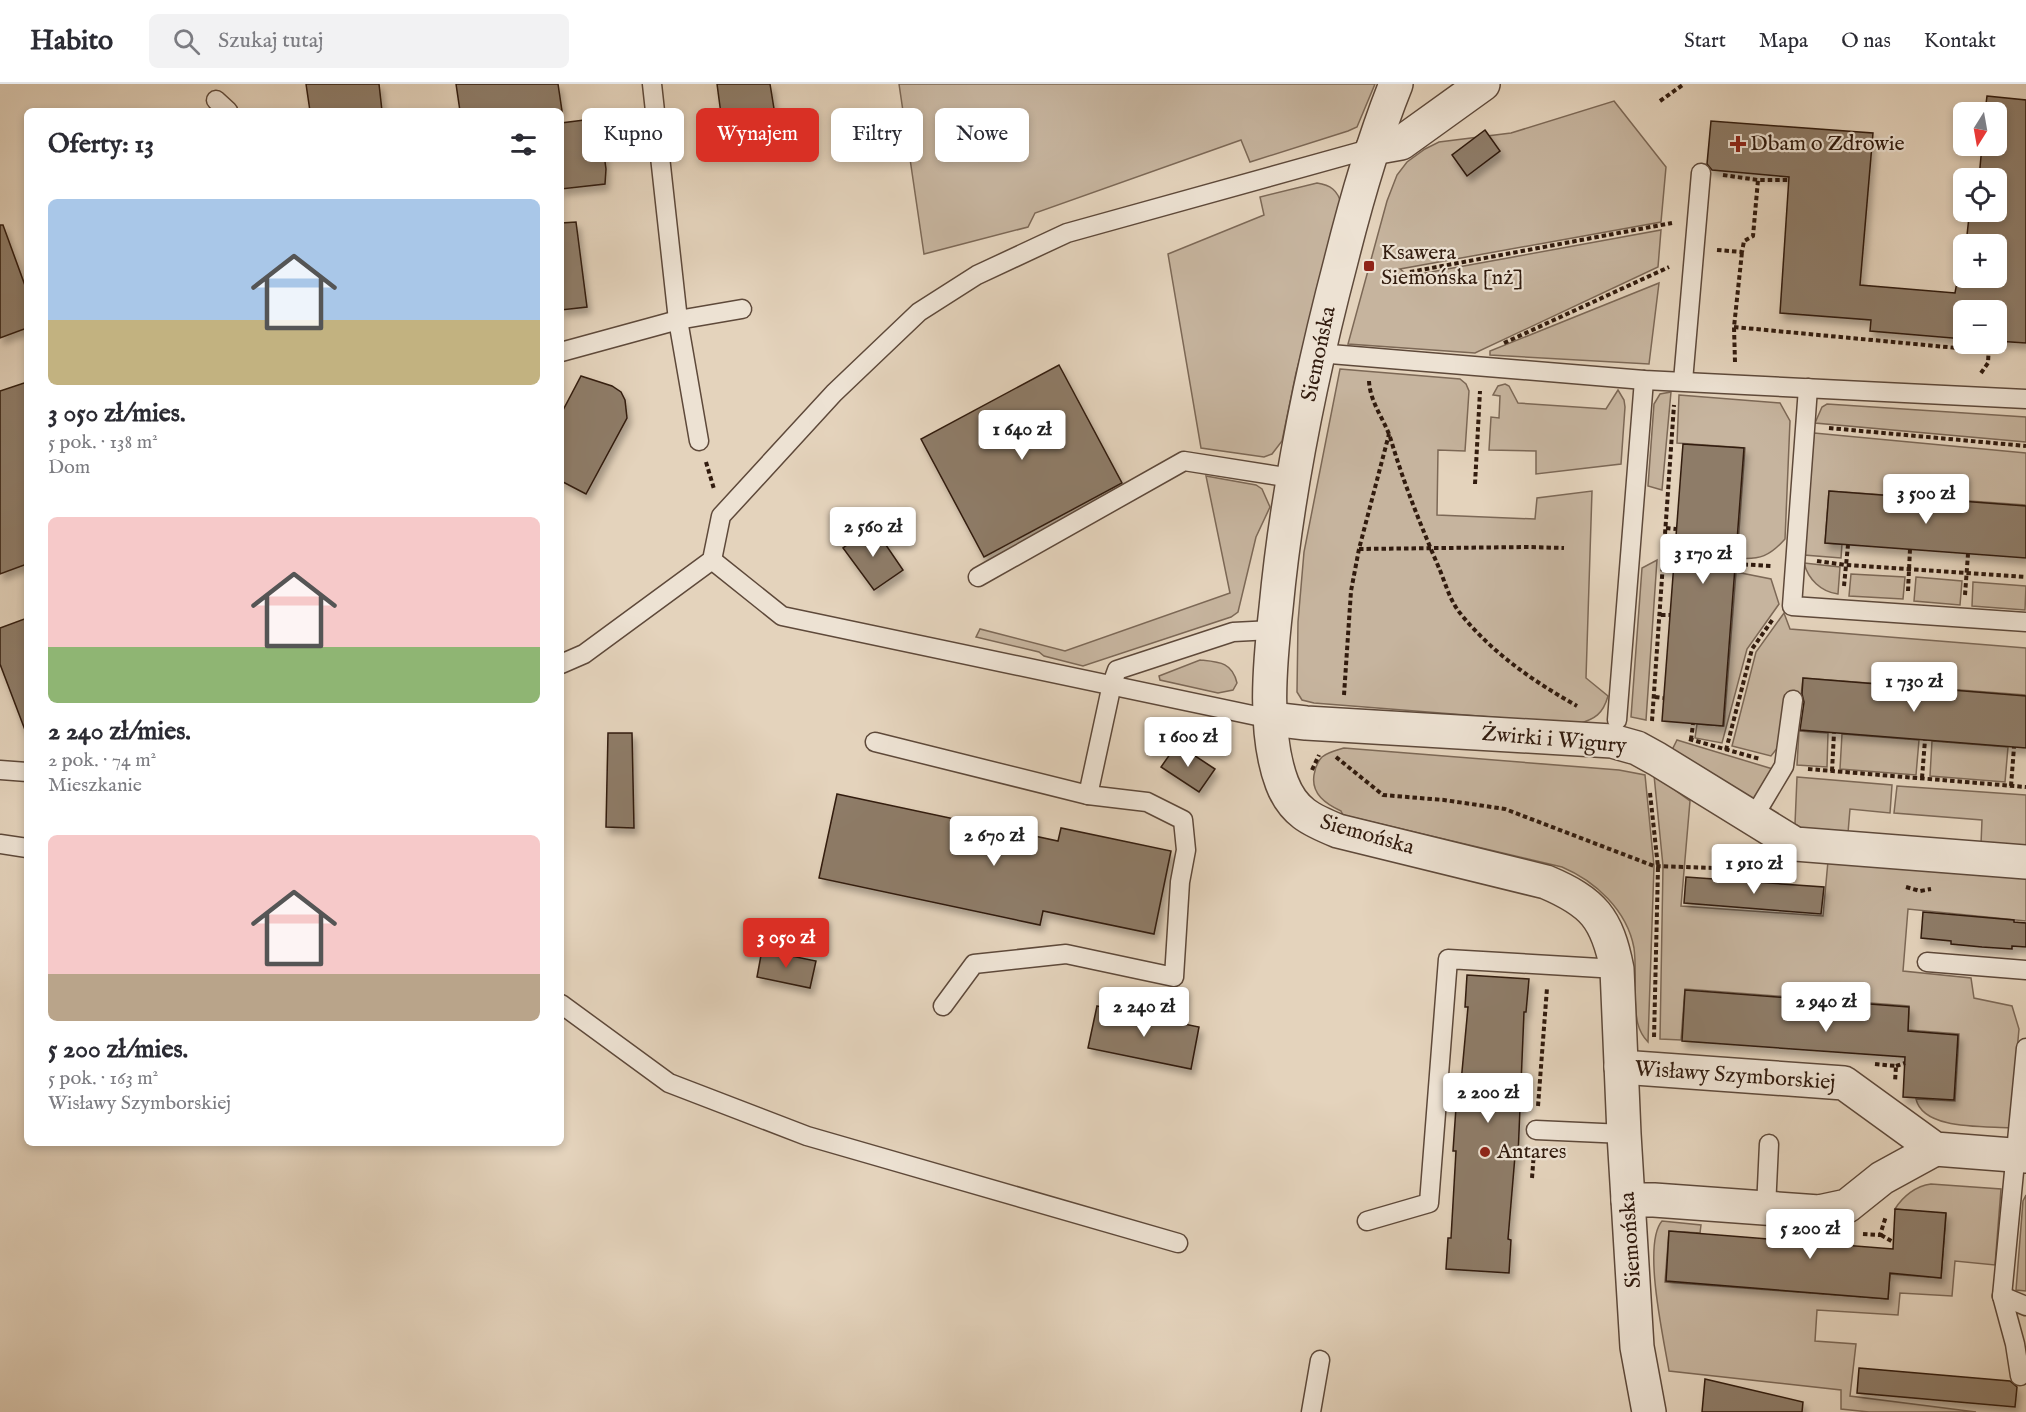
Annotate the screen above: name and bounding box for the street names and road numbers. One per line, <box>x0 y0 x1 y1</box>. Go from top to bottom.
street label: Siemońska <box>1295 303 1343 404</box>
street label: Żwirki i Wigury <box>1480 720 1628 760</box>
street label: Siemońska <box>1317 808 1418 862</box>
street label: Wisławy Szymborskiej <box>1634 1055 1836 1097</box>
street label: Siemońska <box>1614 1190 1648 1289</box>

